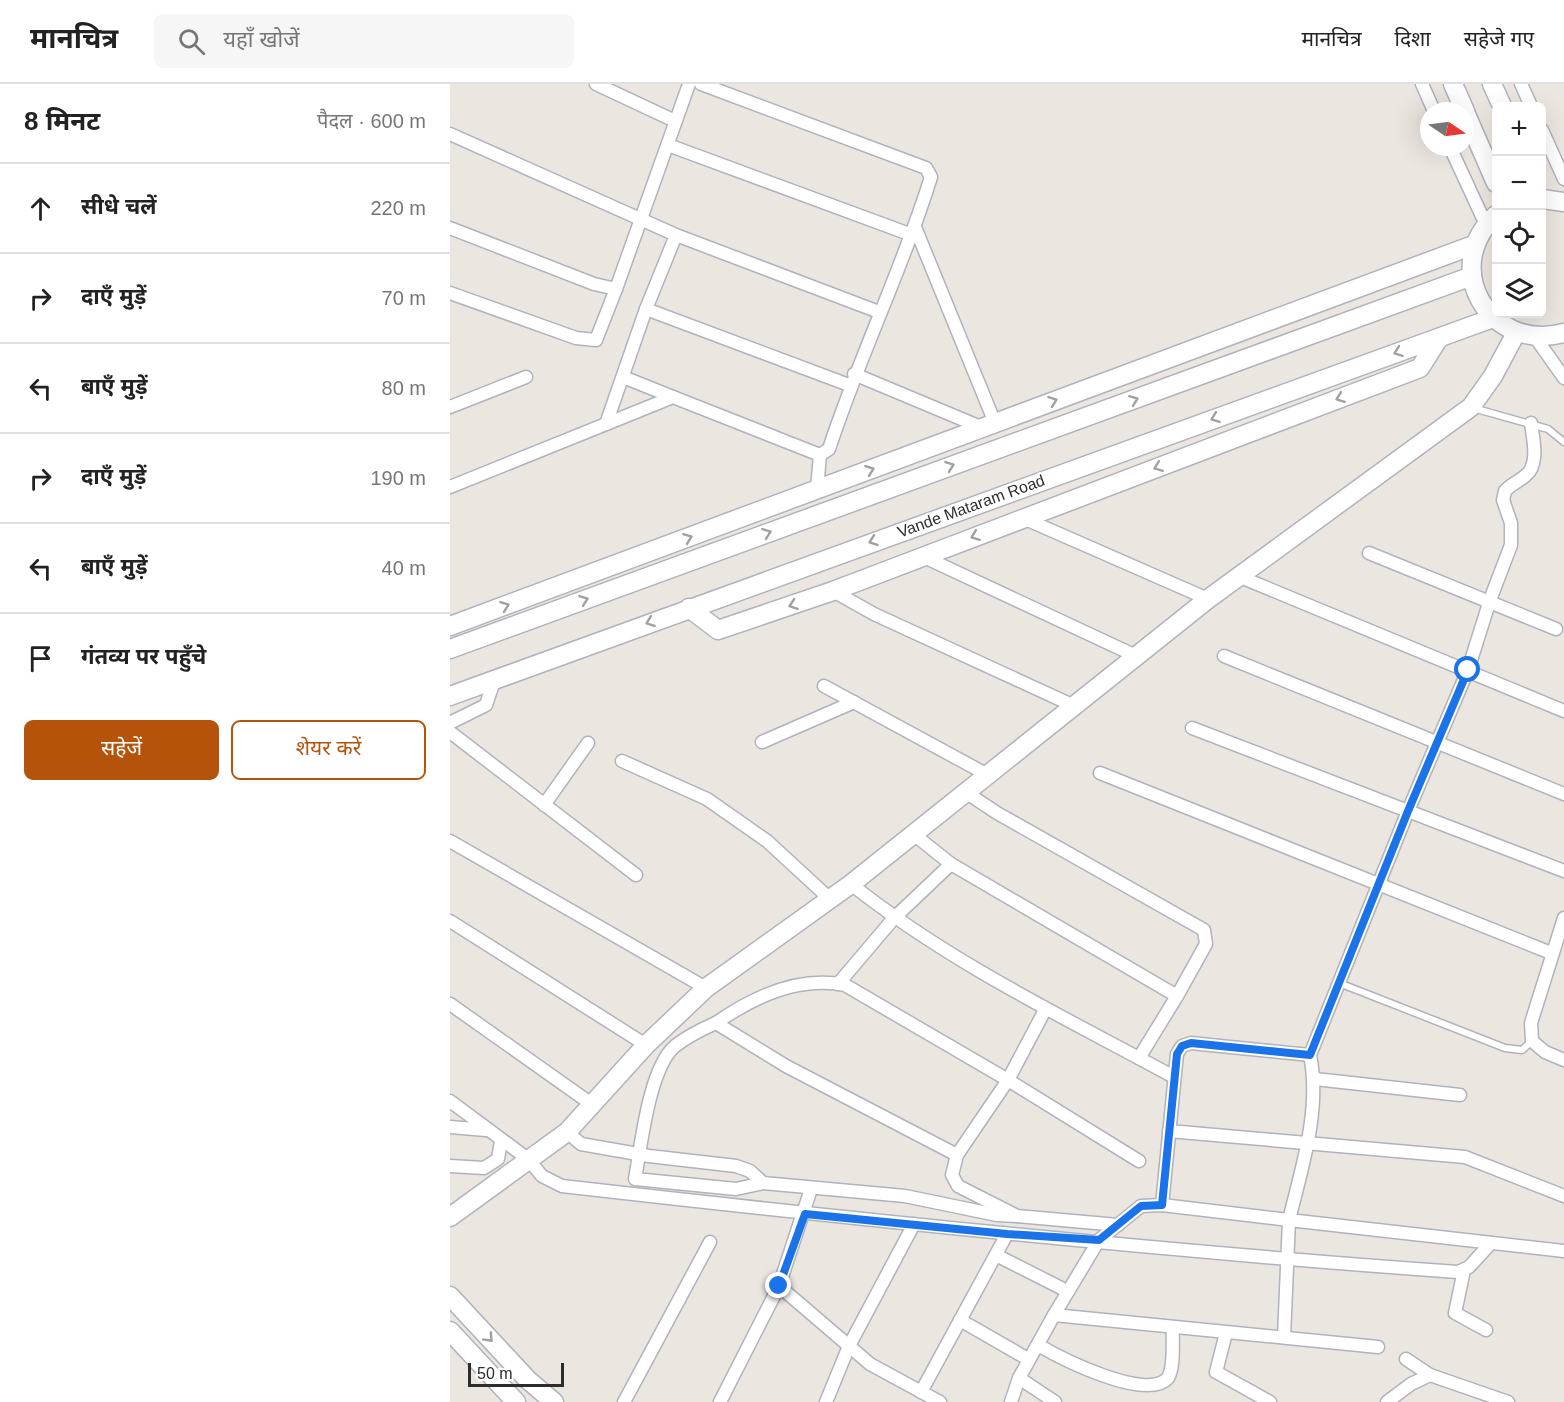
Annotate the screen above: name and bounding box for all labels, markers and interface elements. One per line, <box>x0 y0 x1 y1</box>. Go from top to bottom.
search box <box>154 14 574 68</box>
text: मानचित्र <box>30 23 118 54</box>
icon: search <box>175 25 208 58</box>
text: यहाँ खोजें <box>223 27 300 52</box>
text: मानचित्र <box>1301 27 1361 50</box>
text: दिशा <box>1394 27 1431 50</box>
text: सहेजे गए <box>1464 27 1534 50</box>
north arrow <box>1420 102 1474 156</box>
map controls <box>1492 102 1546 318</box>
button: + <box>1492 102 1546 156</box>
text: 8 मिनट <box>24 106 100 136</box>
text: पैदल · 600 m <box>317 110 426 132</box>
button: − <box>1492 156 1546 210</box>
icon: ahead <box>24 192 57 225</box>
text: सीधे चलें <box>81 194 156 219</box>
text: 220 m <box>370 197 426 219</box>
button: locate <box>1492 210 1546 264</box>
button: layers <box>1492 264 1546 318</box>
icon: right <box>24 282 57 315</box>
text: दाएँ मुड़ें <box>81 284 146 309</box>
text: 70 m <box>382 287 426 309</box>
one-way arrow <box>1393 345 1404 358</box>
icon: left <box>24 372 57 405</box>
text: बाएँ मुड़ें <box>81 374 147 399</box>
text: 80 m <box>382 377 426 399</box>
one-way arrow <box>1335 391 1346 403</box>
one-way arrow <box>1128 394 1138 407</box>
one-way arrow <box>1047 396 1058 409</box>
one-way arrow <box>1210 411 1221 424</box>
one-way arrow <box>1153 460 1164 472</box>
one-way arrow <box>944 461 955 474</box>
icon: right <box>24 462 57 495</box>
text: दाएँ मुड़ें <box>81 464 146 489</box>
one-way arrow <box>864 464 875 477</box>
text: 190 m <box>370 467 426 489</box>
street label: Vande Mataram Road <box>895 471 1047 541</box>
one-way arrow <box>761 528 772 540</box>
one-way arrow <box>971 529 982 541</box>
one-way arrow <box>682 532 692 545</box>
one-way arrow <box>868 534 879 547</box>
icon: left <box>24 552 57 585</box>
text: बाएँ मुड़ें <box>81 554 147 579</box>
text: 40 m <box>382 557 426 579</box>
one-way arrow <box>578 594 589 607</box>
one-way arrow <box>788 597 799 610</box>
one-way arrow <box>499 600 510 613</box>
one-way arrow <box>646 615 656 628</box>
icon: arrive <box>24 642 57 675</box>
text: गंतव्य पर पहुँचे <box>81 644 206 669</box>
route start <box>1454 656 1480 682</box>
button: सहेजें <box>24 720 219 780</box>
button: शेयर करें <box>231 720 426 780</box>
route end <box>765 1272 791 1298</box>
one-way arrow <box>482 1331 493 1342</box>
scale bar <box>468 1360 564 1388</box>
text: 50 m <box>477 1365 513 1382</box>

